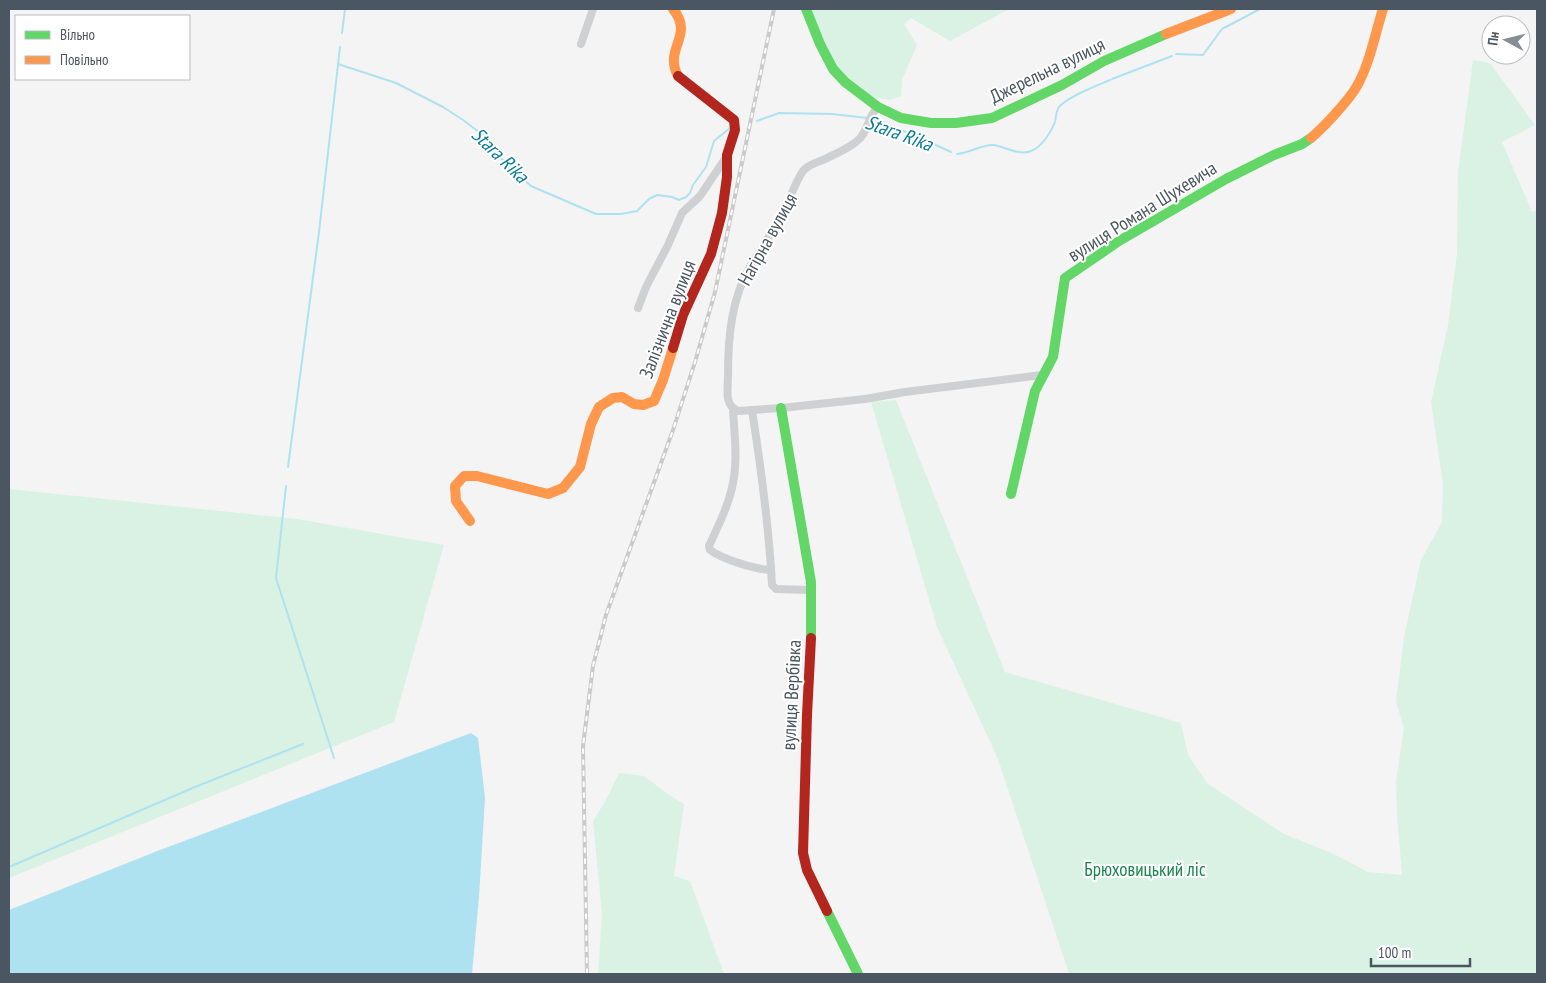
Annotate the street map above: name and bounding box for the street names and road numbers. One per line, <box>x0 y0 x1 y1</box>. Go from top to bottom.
street label: Джерельна вулиця <box>985 32 1109 108</box>
street label: вулиця Романа Шухевича <box>1063 156 1221 266</box>
street label: Нагірна вулиця <box>732 189 802 289</box>
street label: Залізнична вулиця <box>633 256 701 382</box>
street label: вулиця Вербівка <box>776 639 806 751</box>

